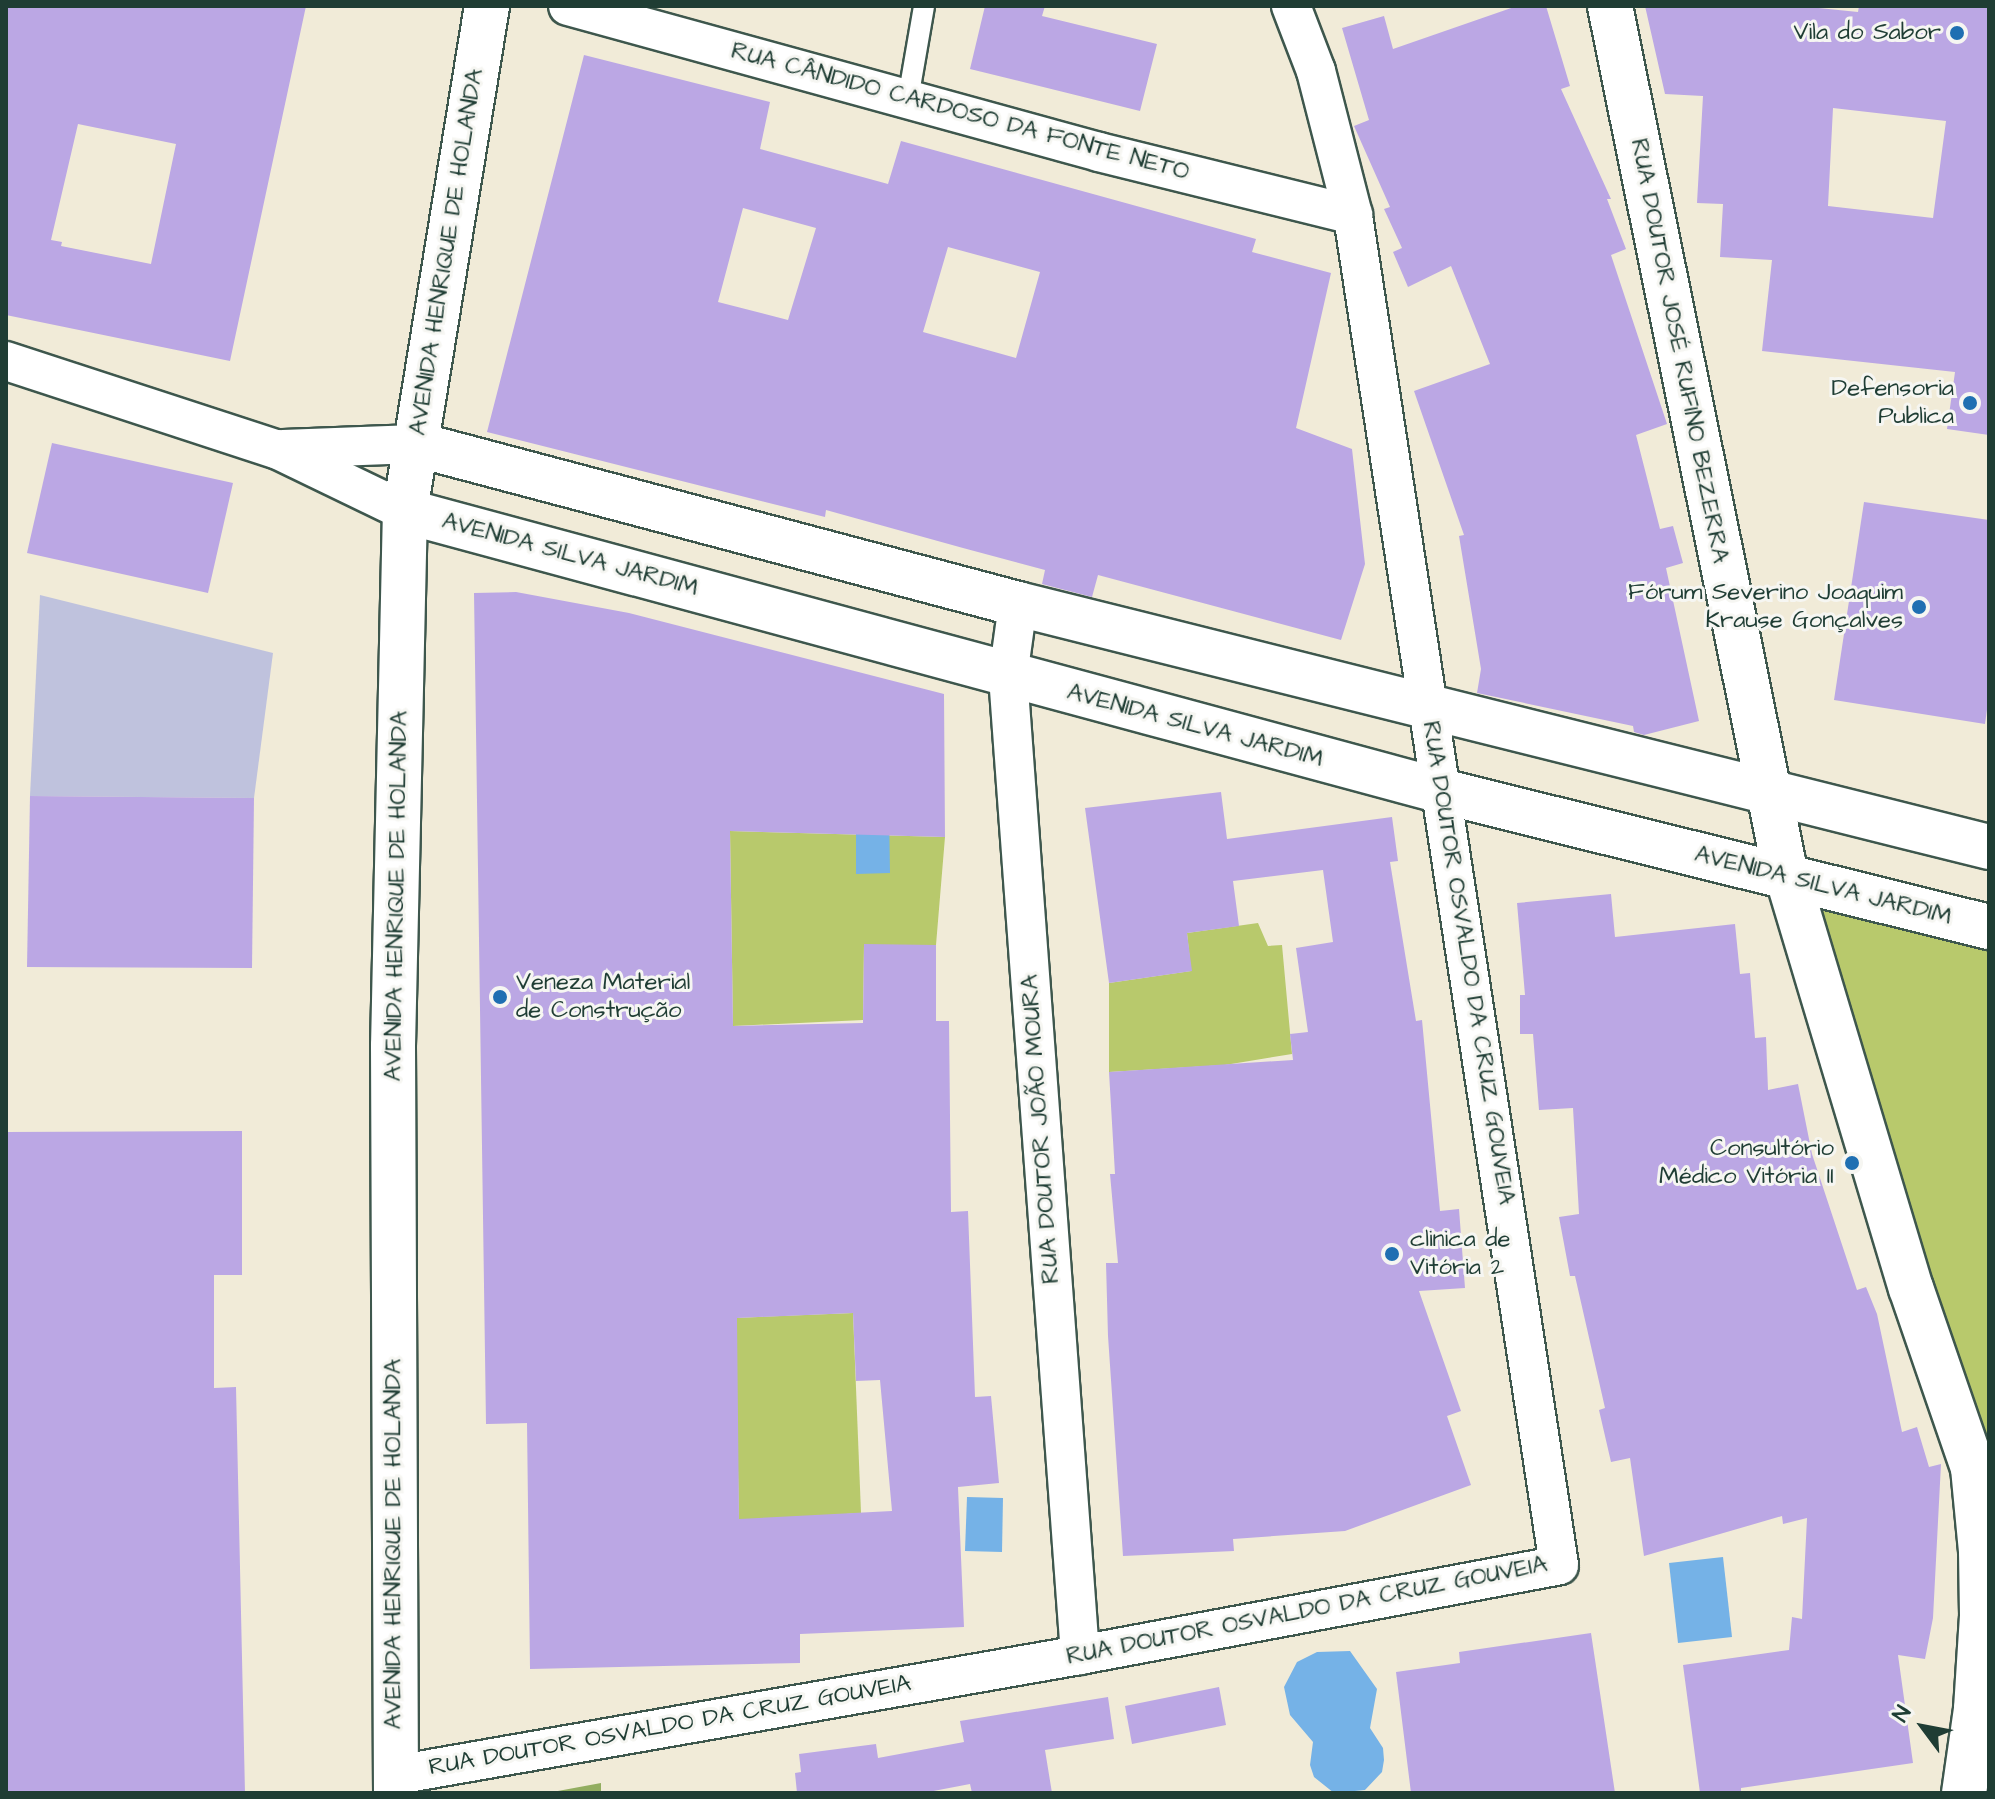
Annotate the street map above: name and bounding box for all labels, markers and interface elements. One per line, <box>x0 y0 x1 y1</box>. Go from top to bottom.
place label: Vila do Sabor <box>1793 19 1941 47</box>
marker: Vila do Sabor <box>1948 24 1966 42</box>
street label: RUA CÂNDIDO CARDOSO DA FONTE NETO <box>728 37 1192 187</box>
street label: AVENIDA HENRIQUE DE HOLANDA <box>404 67 490 437</box>
street label: RUA DOUTOR JOSÉ RUFINO BEZERRA <box>1624 136 1734 566</box>
place label: Defensoria Publica <box>1832 375 1954 431</box>
marker: Defensoria Publica <box>1961 394 1979 412</box>
street label: AVENIDA SILVA JARDIM <box>439 507 701 603</box>
place label: Fórum Severino Joaquim Krause Gonçalves <box>1628 579 1903 635</box>
marker: Fórum Severino Joaquim Krause Gonçalves <box>1910 598 1928 616</box>
street label: AVENIDA SILVA JARDIM <box>1064 678 1326 774</box>
street label: AVENIDA HENRIQUE DE HOLANDA <box>379 710 415 1082</box>
street label: RUA DOUTOR OSVALDO DA CRUZ GOUVEIA <box>1416 719 1520 1207</box>
street label: AVENIDA SILVA JARDIM <box>1692 840 1954 932</box>
place label: Veneza Material de Construção <box>516 969 690 1025</box>
street label: RUA DOUTOR JOÃO MOURA <box>1016 973 1066 1285</box>
marker: Veneza Material de Construção <box>491 988 509 1006</box>
place label: Consultório Médico Vitória II <box>1659 1135 1834 1191</box>
marker: Consultório Médico Vitória II <box>1841 1152 1863 1174</box>
place label: clinica de Vitória 2 <box>1410 1226 1511 1282</box>
marker: clinica de Vitória 2 <box>1381 1243 1403 1265</box>
street label: AVENIDA HENRIQUE DE HOLANDA <box>380 1359 408 1729</box>
street label: RUA DOUTOR OSVALDO DA CRUZ GOUVEIA <box>1064 1550 1550 1672</box>
street label: RUA DOUTOR OSVALDO DA CRUZ GOUVEIA <box>427 1669 913 1783</box>
north arrow <box>1883 1687 1963 1767</box>
text: N <box>1885 1700 1919 1728</box>

